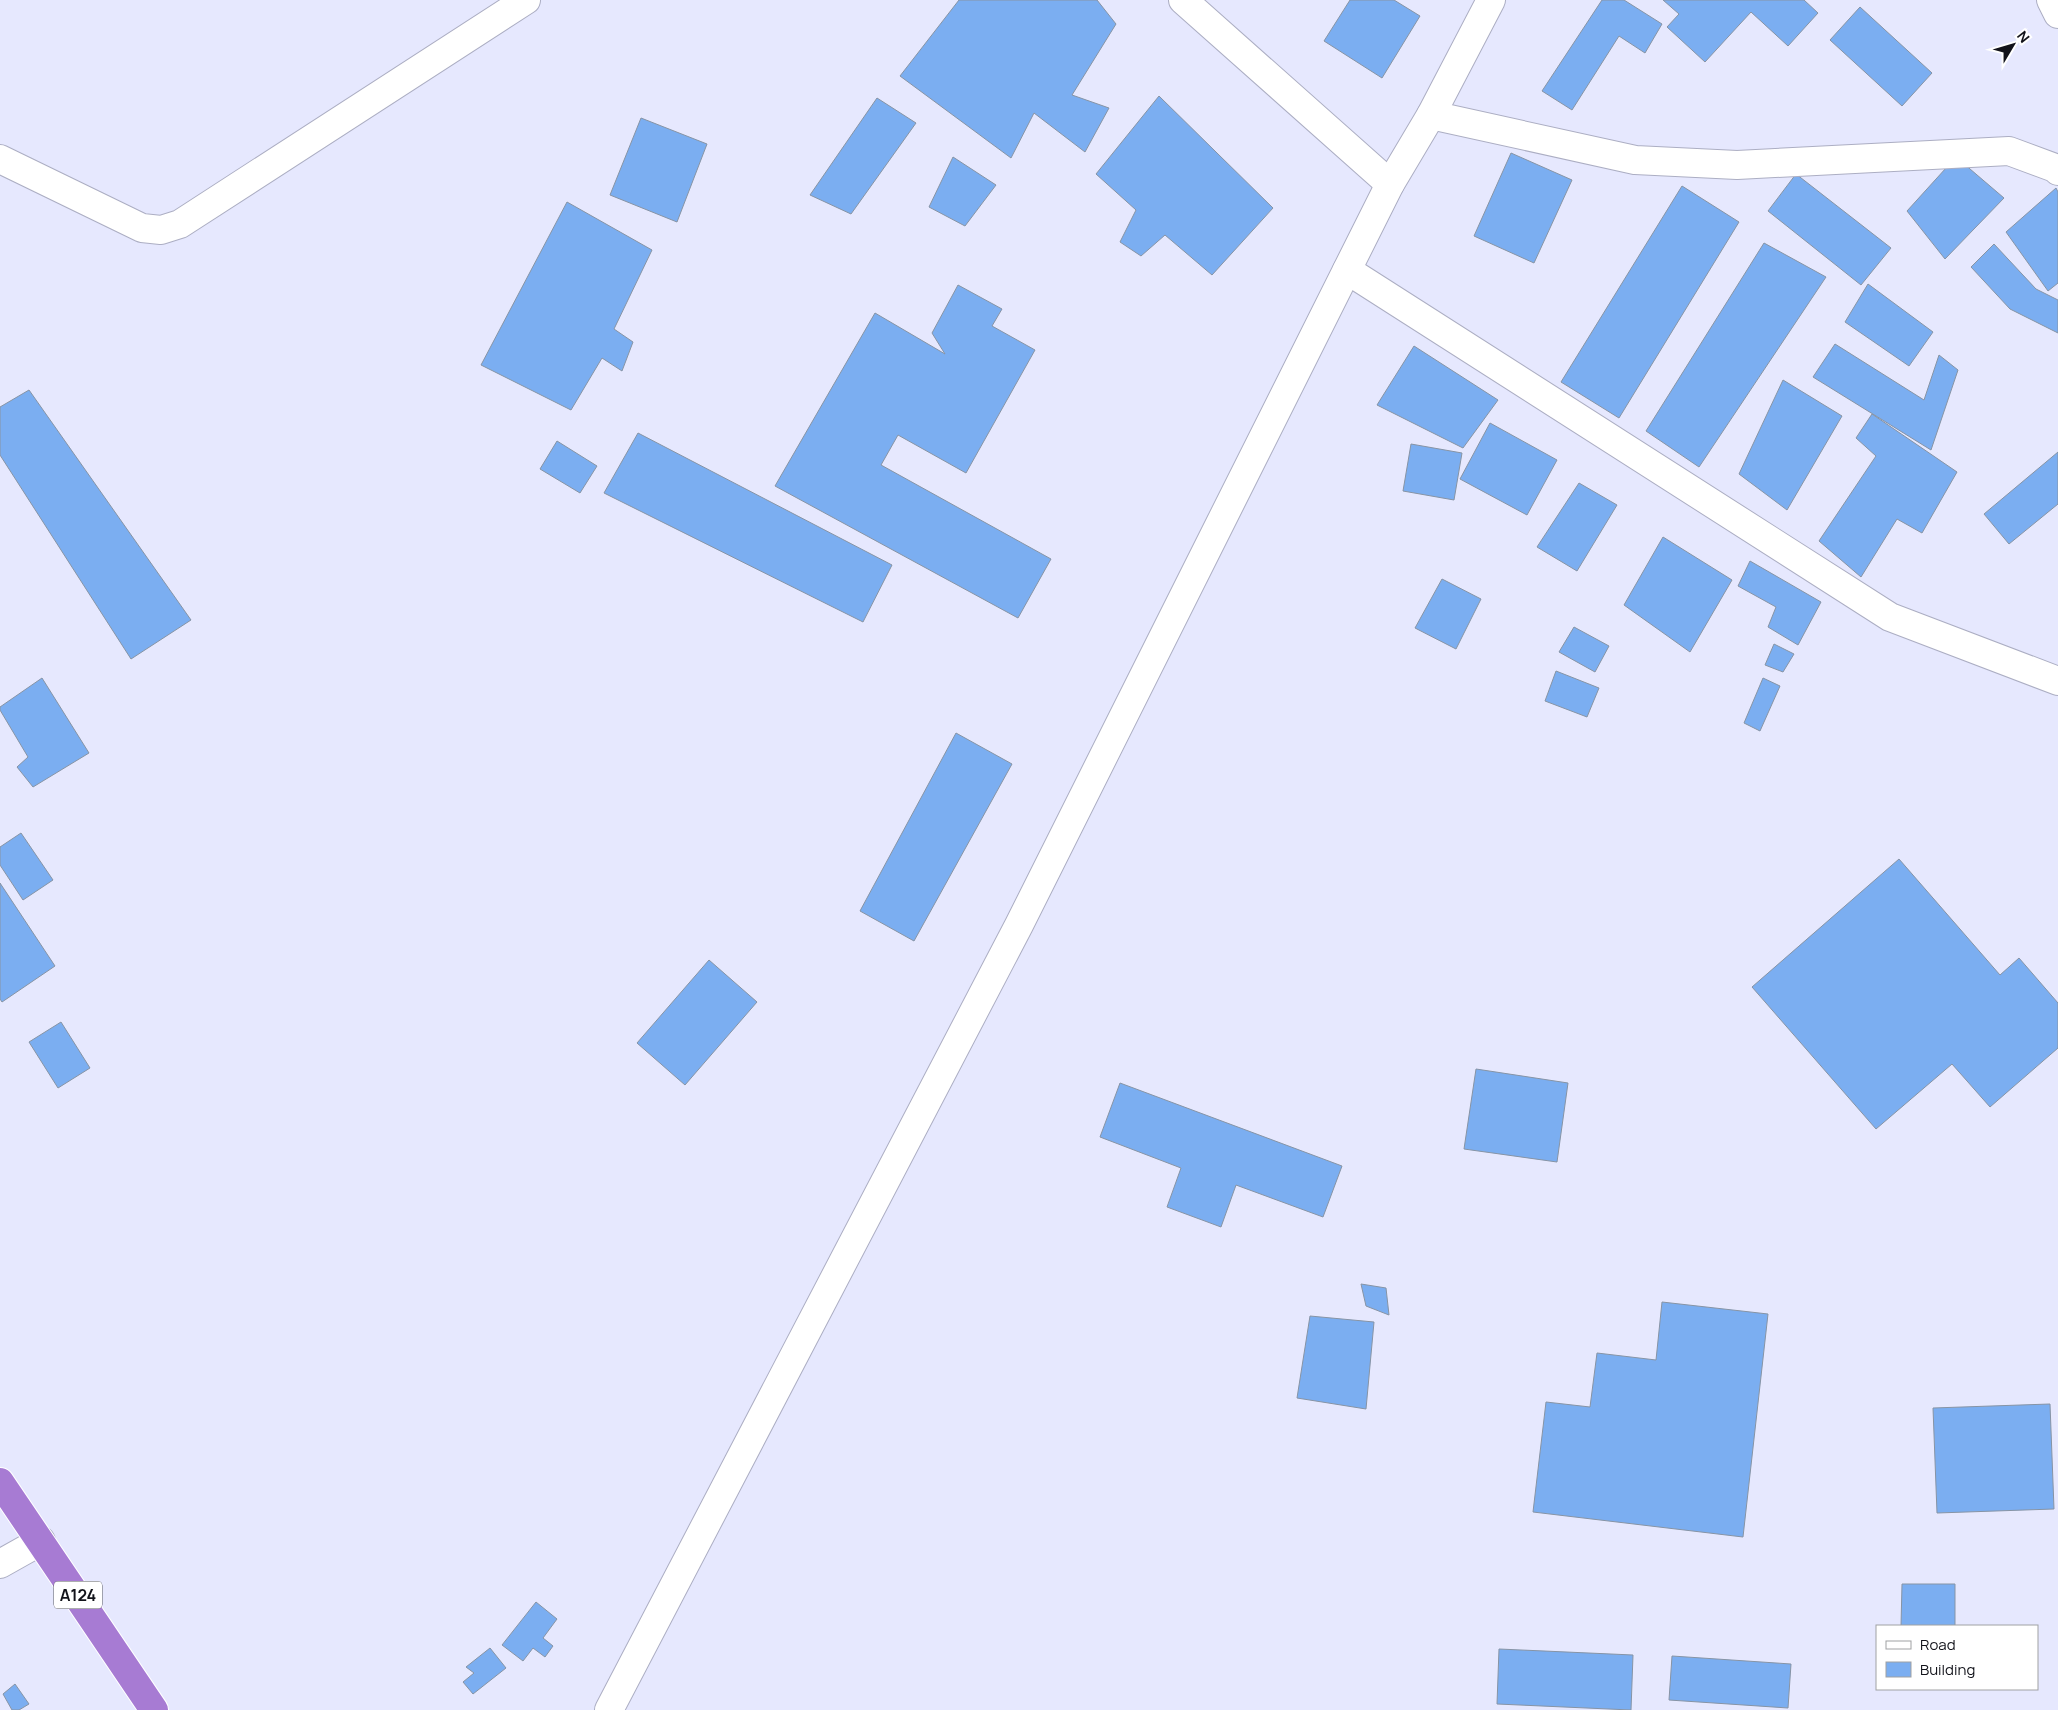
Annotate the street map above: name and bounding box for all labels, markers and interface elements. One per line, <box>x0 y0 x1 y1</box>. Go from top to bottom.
north arrow <box>1988 20 2038 70</box>
text: N <box>2013 27 2034 47</box>
road number: A124 <box>54 1582 102 1608</box>
legend <box>1876 1625 2038 1690</box>
text: Road <box>1920 1634 1956 1655</box>
text: Building <box>1920 1659 1975 1680</box>

